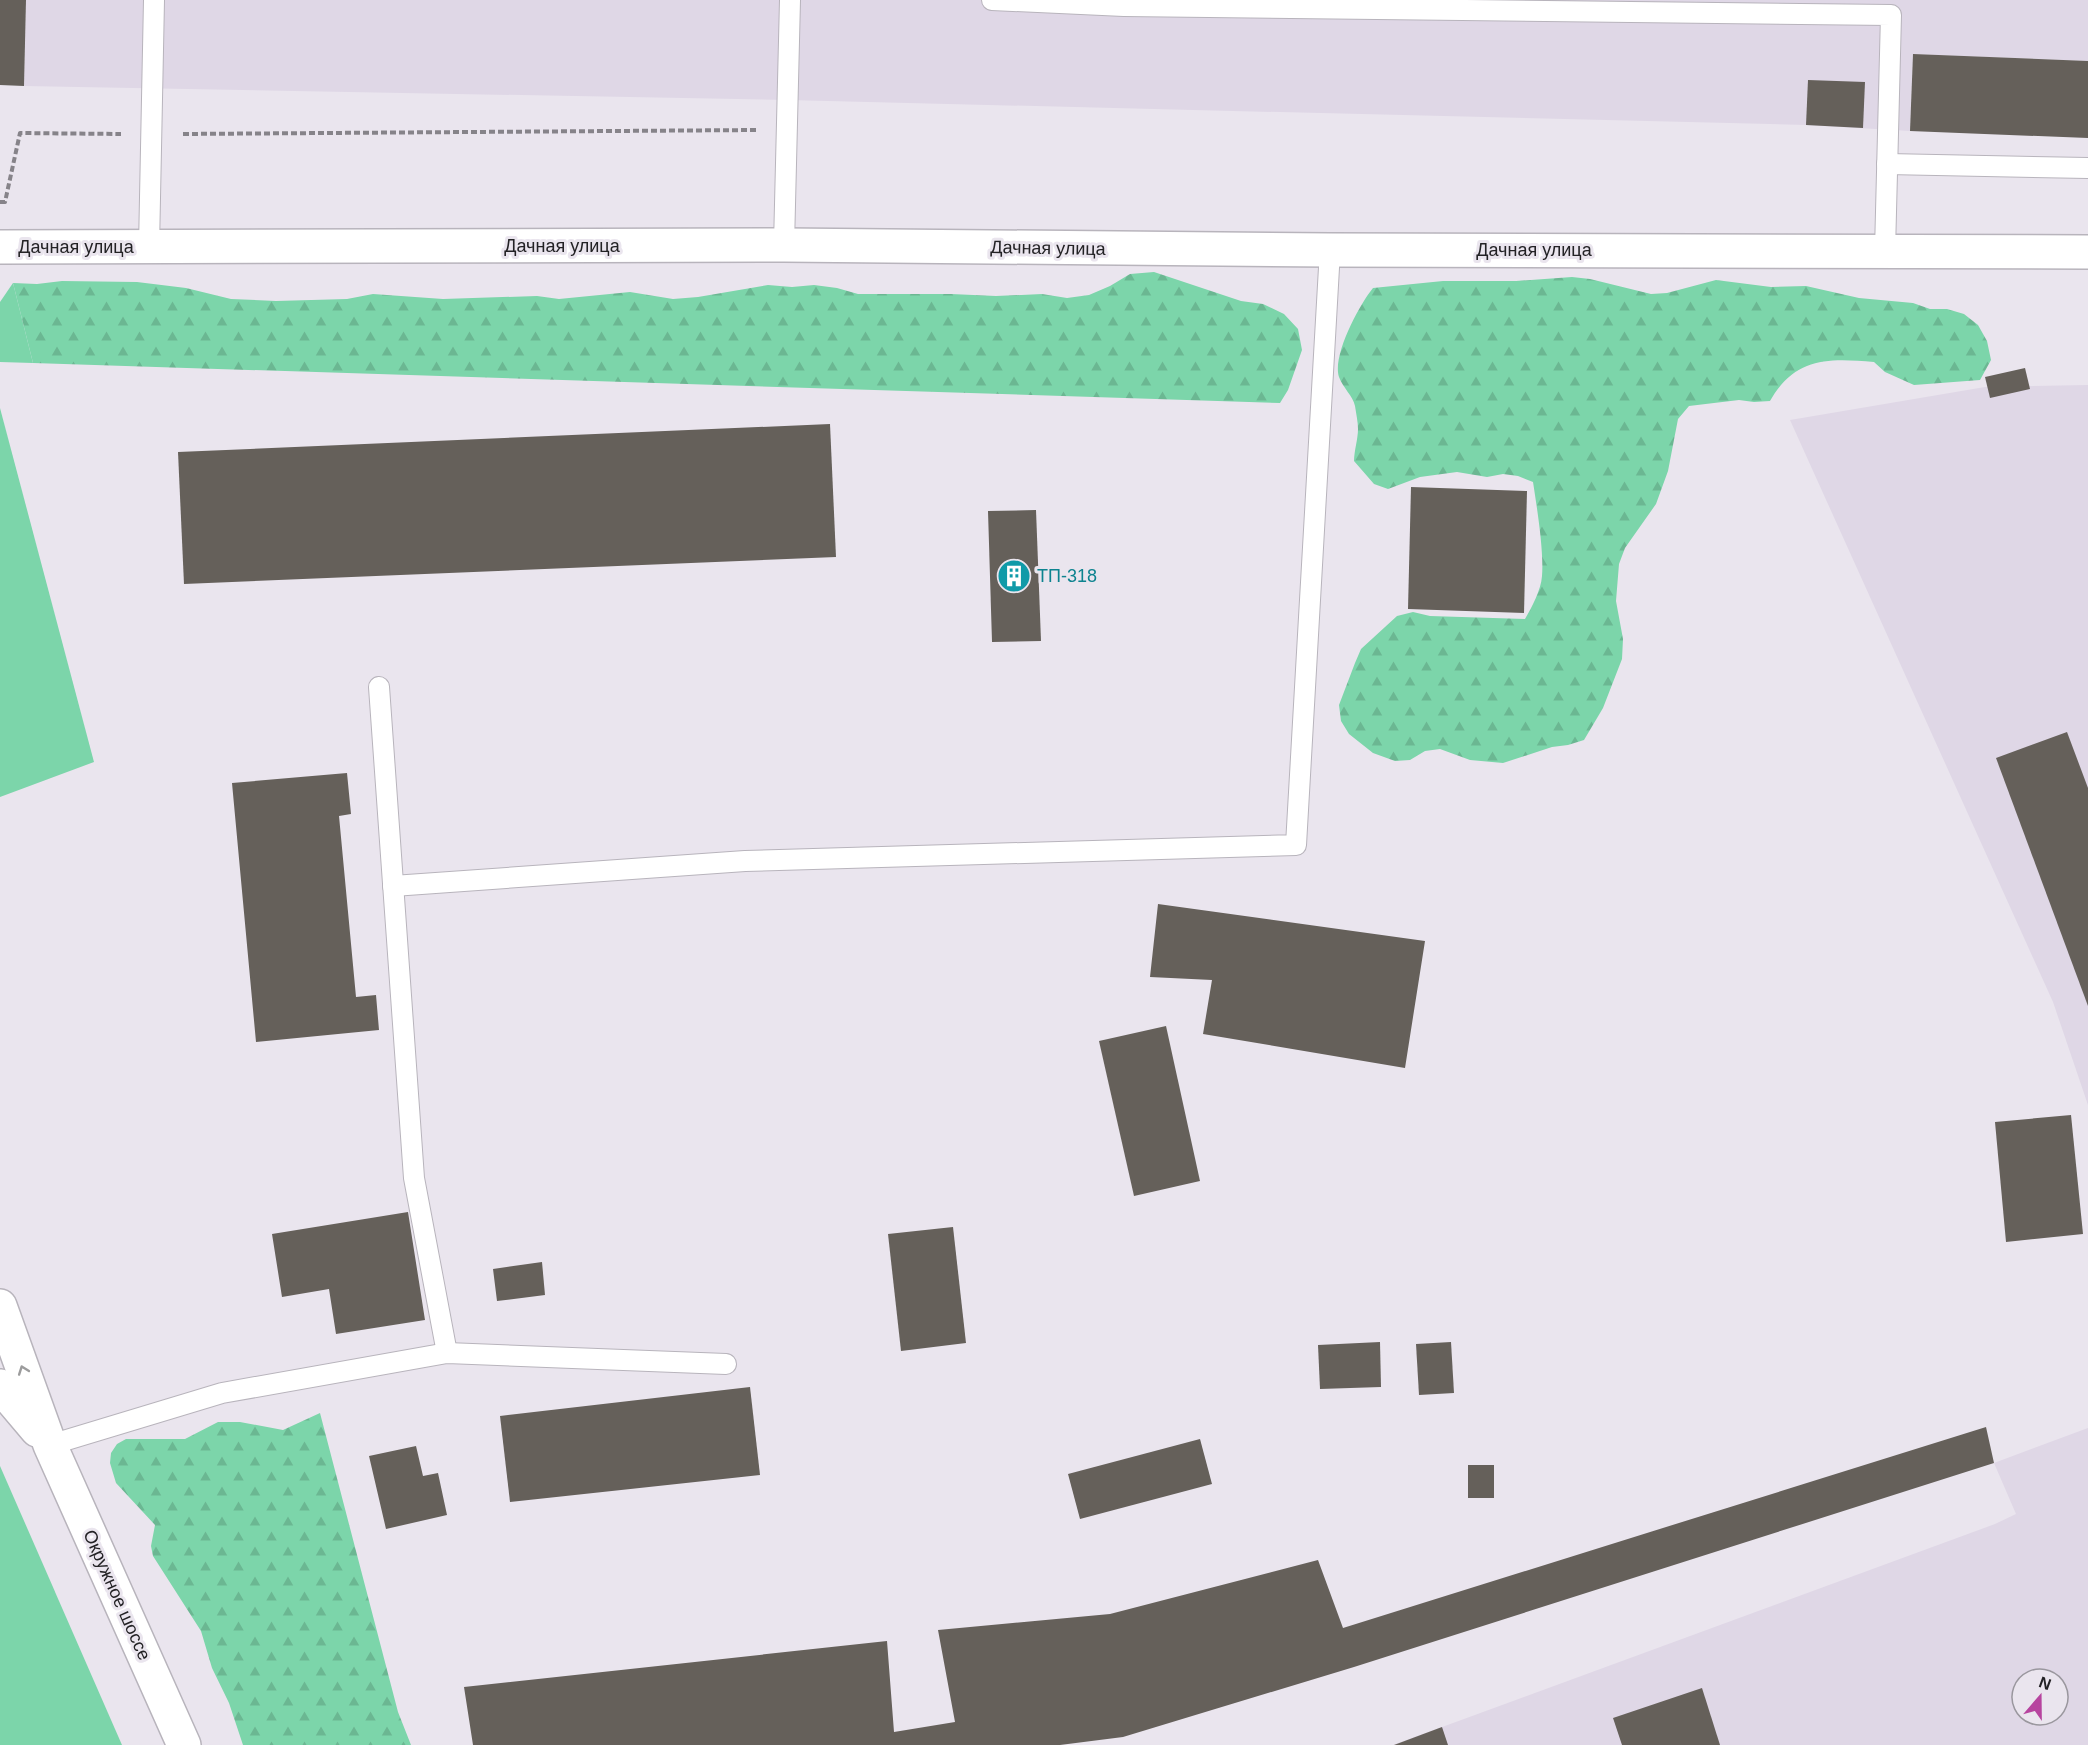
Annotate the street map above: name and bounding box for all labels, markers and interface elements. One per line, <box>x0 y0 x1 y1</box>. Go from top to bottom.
street label: Дачная улица <box>504 236 621 256</box>
street label: Дачная улица <box>18 237 135 257</box>
street label: Дачная улица <box>990 237 1107 259</box>
street label: Дачная улица <box>1476 240 1593 260</box>
building icon: ТП-318 <box>996 558 1032 594</box>
place label: ТП-318 <box>1037 566 1097 586</box>
one-way arrow <box>18 1365 31 1376</box>
street label: Окружное шоссе <box>79 1527 155 1663</box>
north arrow <box>2010 1667 2070 1727</box>
text: N <box>2037 1673 2053 1693</box>

